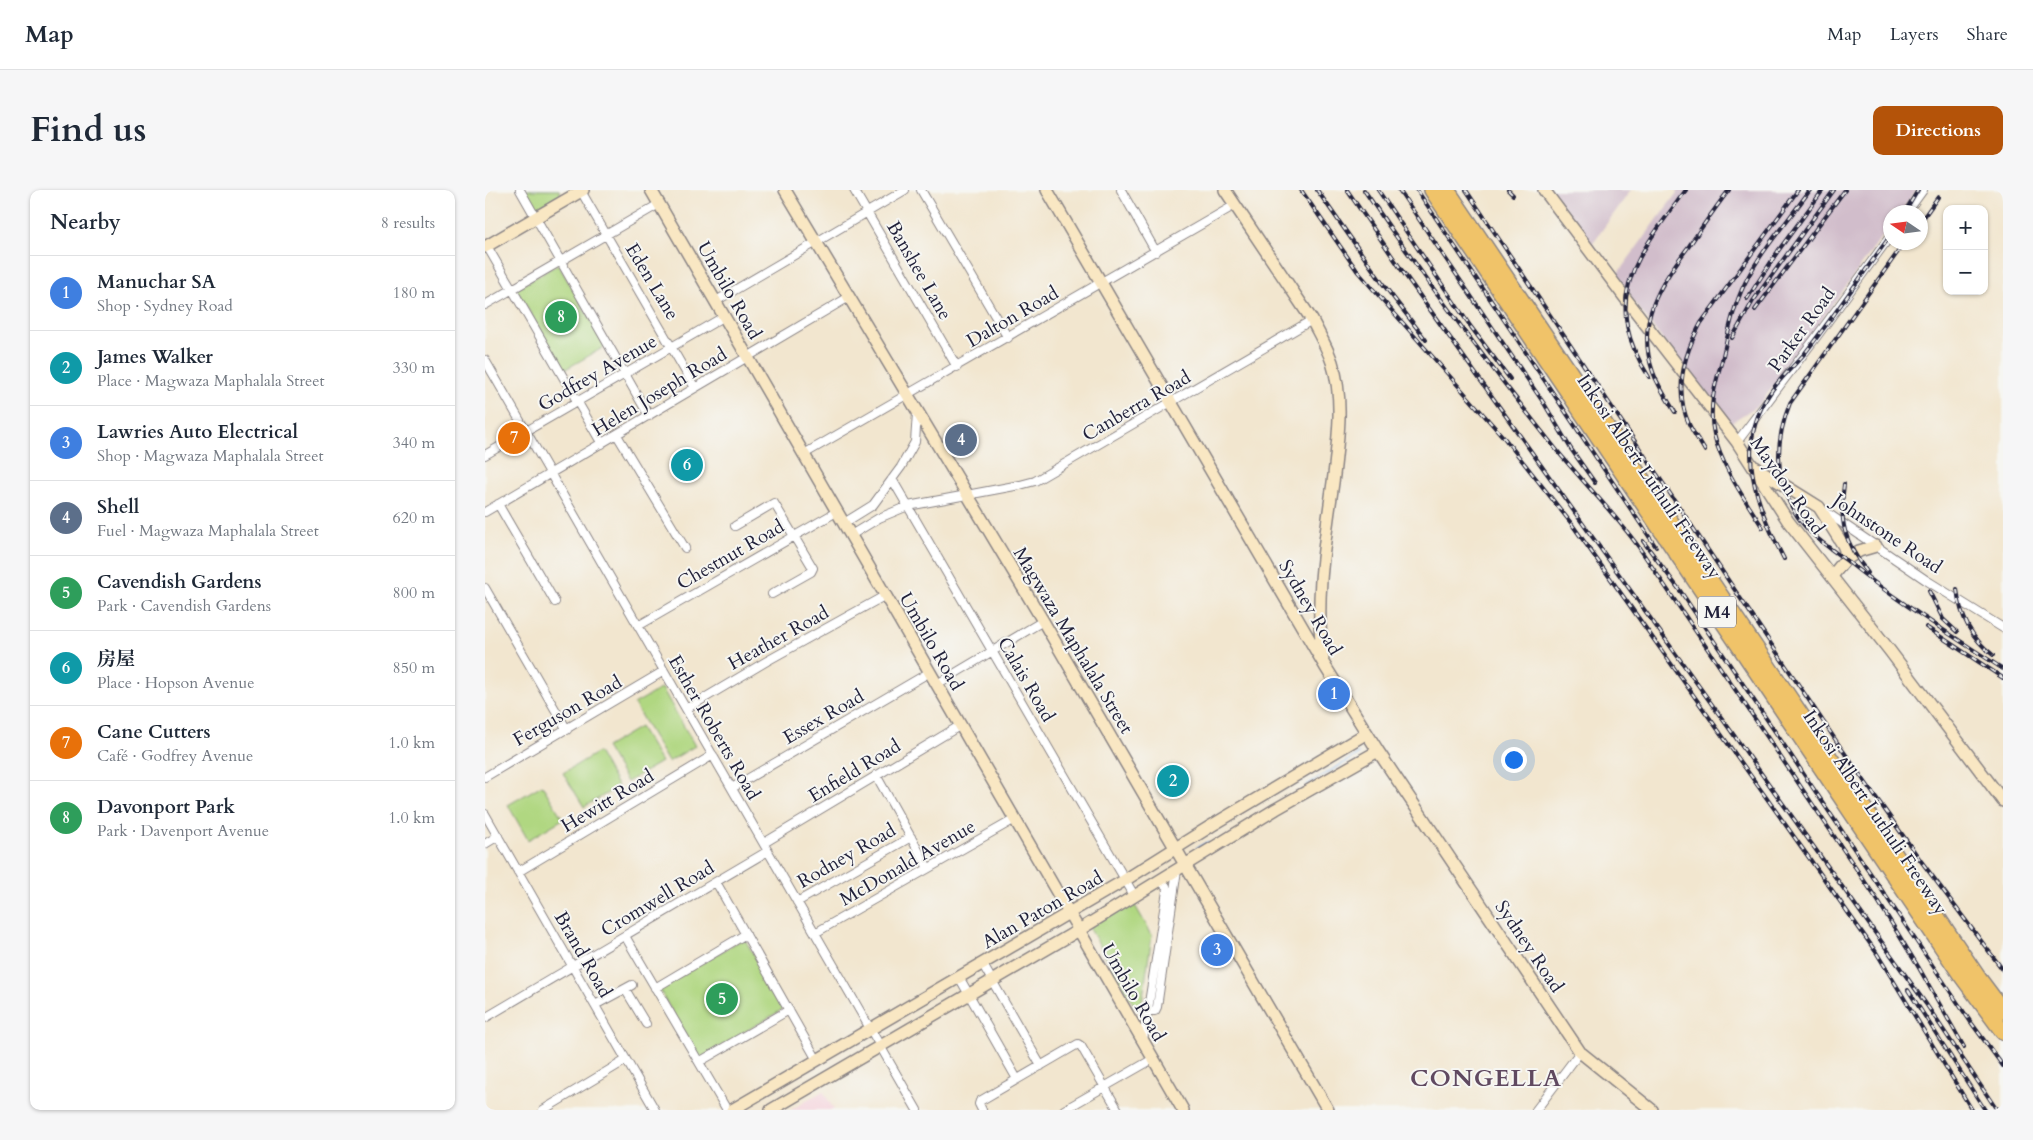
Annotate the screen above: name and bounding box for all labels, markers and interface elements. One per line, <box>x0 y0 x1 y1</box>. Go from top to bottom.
text: Map <box>25 18 74 51</box>
text: Map <box>1827 22 1862 47</box>
text: Layers <box>1890 22 1939 47</box>
text: Share <box>1967 22 2008 47</box>
text: Find us <box>30 106 146 154</box>
button: Directions <box>1873 106 2003 155</box>
north arrow <box>1883 205 1928 250</box>
map controls <box>1943 205 1988 295</box>
button: + <box>1943 205 1988 250</box>
text: Nearby <box>50 208 121 237</box>
text: 8 results <box>381 212 435 234</box>
street label: Banshee Lane <box>880 216 958 325</box>
street label: Umbilo Road <box>691 237 768 344</box>
street label: Eden Lane <box>619 238 685 325</box>
button: − <box>1943 250 1988 295</box>
text: Manuchar SA <box>97 269 216 295</box>
street label: Dalton Road <box>962 280 1063 354</box>
text: 1 <box>62 282 70 304</box>
text: 180 m <box>393 282 435 304</box>
street label: Parker Road <box>1762 282 1841 377</box>
text: Shop · Sydney Road <box>97 295 233 317</box>
pin: 8 <box>545 298 577 336</box>
street label: Godfrey Avenue <box>533 328 662 418</box>
street label: Helen Joseph Road <box>587 341 732 442</box>
text: James Walker <box>97 344 213 370</box>
text: 2 <box>62 357 70 379</box>
text: 330 m <box>393 357 435 379</box>
street label: Canberra Road <box>1077 364 1196 447</box>
street label: Inkosi Albert Luthuli Freeway <box>1571 369 1728 584</box>
text: Place · Magwaza Maphalala Street <box>97 370 325 392</box>
text: Lawries Auto Electrical <box>97 419 298 445</box>
pin: 7 <box>498 419 530 457</box>
pin: 4 <box>945 421 977 459</box>
street label: Maydon Road <box>1744 431 1831 540</box>
text: 3 <box>62 432 70 454</box>
text: 340 m <box>393 432 435 454</box>
text: Shop · Magwaza Maphalala Street <box>97 445 324 467</box>
pin: 6 <box>671 446 703 484</box>
street label: Johnstone Road <box>1825 486 1947 580</box>
text: Shell <box>97 494 139 520</box>
text: 4 <box>62 507 70 529</box>
text: 620 m <box>393 507 435 529</box>
street label: Chestnut Road <box>672 514 789 596</box>
text: Fuel · Magwaza Maphalala Street <box>97 520 319 542</box>
street label: Magwaza Maphalala Street <box>1007 542 1139 739</box>
street label: Sydney Road <box>1272 555 1348 660</box>
text: Cavendish Gardens <box>97 569 262 595</box>
text: 5 <box>62 582 70 604</box>
text: 800 m <box>393 582 435 604</box>
street label: Umbilo Road <box>893 588 970 695</box>
text: Park · Cavendish Gardens <box>97 595 271 617</box>
road number: M4 <box>1698 597 1736 628</box>
street label: Heather Road <box>723 599 834 676</box>
street label: Calais Road <box>991 632 1061 727</box>
text: 房屋 <box>97 646 135 672</box>
street label: Esther Roberts Road <box>662 650 766 805</box>
text: 6 <box>62 657 70 679</box>
text: 850 m <box>393 657 435 679</box>
street label: Ferguson Road <box>508 669 627 753</box>
text: Place · Hopson Avenue <box>97 672 254 694</box>
pin: 1 <box>1318 675 1350 713</box>
street label: Essex Road <box>778 683 869 750</box>
street label: Inkosi Albert Luthuli Freeway <box>1797 705 1954 920</box>
text: Cane Cutters <box>97 719 210 745</box>
text: 7 <box>62 732 70 754</box>
text: 1.0 km <box>388 732 435 754</box>
street label: Enfield Road <box>803 733 906 809</box>
text: Café · Godfrey Avenue <box>97 745 253 767</box>
your location <box>1501 747 1527 773</box>
pin: 2 <box>1157 762 1189 800</box>
street label: Hewitt Road <box>556 763 659 839</box>
text: Davonport Park <box>97 794 235 820</box>
text: 8 <box>62 807 70 829</box>
text: 1.0 km <box>388 807 435 829</box>
street label: McDonald Avenue <box>835 813 980 912</box>
street label: Rodney Road <box>792 817 901 895</box>
text: Park · Davenport Avenue <box>97 820 269 842</box>
street label: Cromwell Road <box>596 855 719 943</box>
street label: Alan Paton Road <box>977 865 1108 955</box>
street label: Sydney Road <box>1489 895 1570 998</box>
street label: Brand Road <box>548 907 618 1002</box>
pin: 3 <box>1201 931 1233 969</box>
street label: Umbilo Road <box>1095 939 1172 1046</box>
pin: 5 <box>706 980 738 1018</box>
district label: CONGELLA <box>1410 1062 1562 1095</box>

